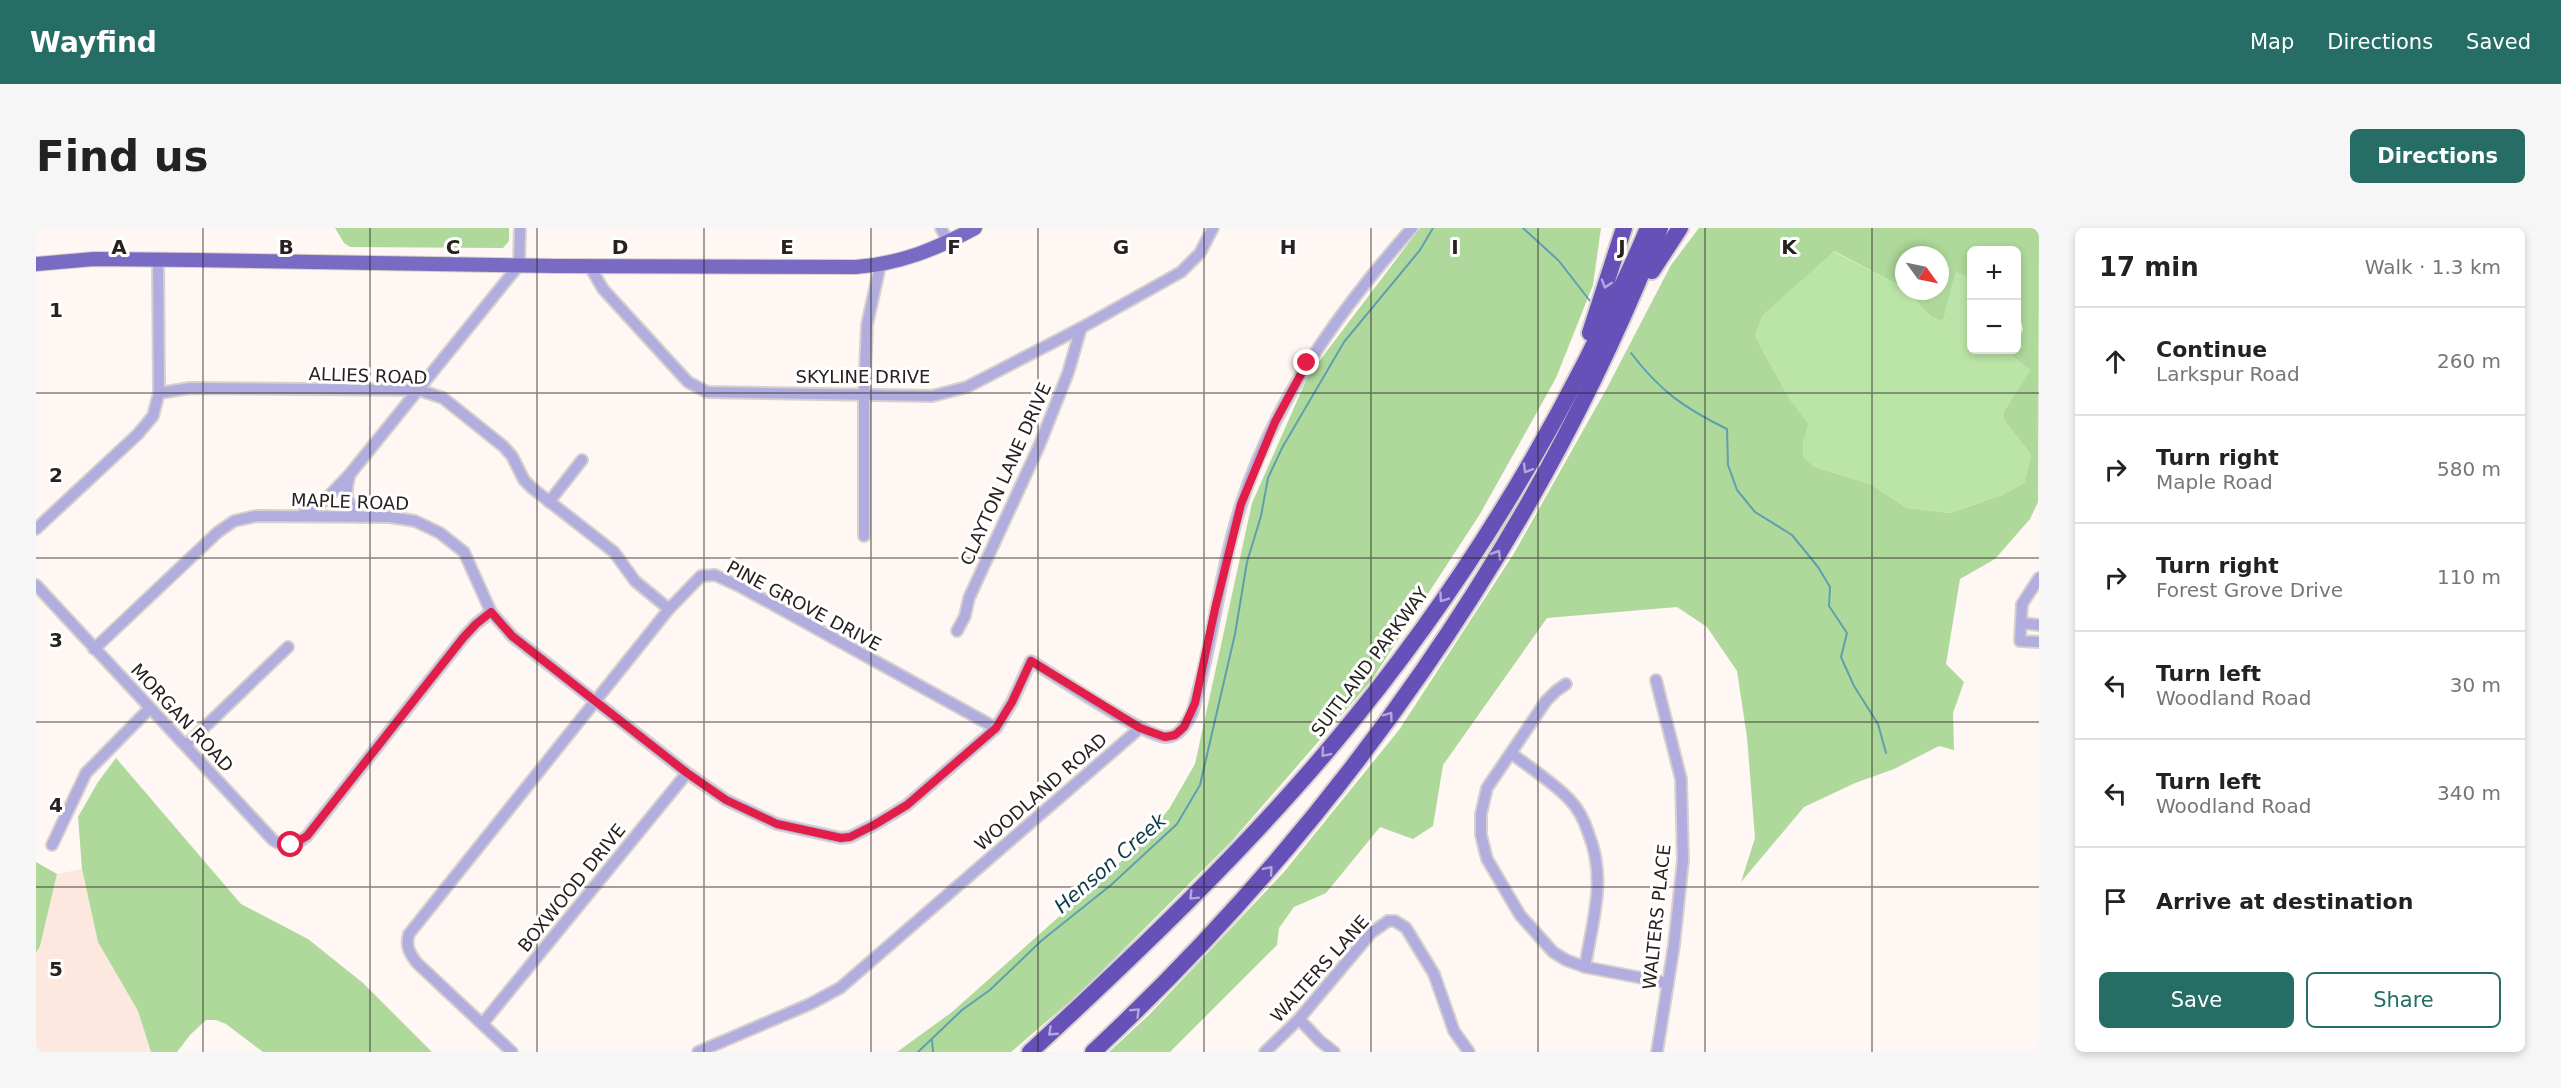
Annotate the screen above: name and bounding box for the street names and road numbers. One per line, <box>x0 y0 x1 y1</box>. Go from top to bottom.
street label: ALLIES ROAD <box>308 363 428 388</box>
street label: SKYLINE DRIVE <box>796 366 930 387</box>
street label: CLAYTON LANE DRIVE <box>956 379 1055 568</box>
street label: MAPLE ROAD <box>291 489 410 514</box>
street label: PINE GROVE DRIVE <box>723 556 885 655</box>
street label: SUITLAND PARKWAY <box>1307 582 1433 740</box>
street label: MORGAN ROAD <box>127 659 238 776</box>
street label: WOODLAND ROAD <box>970 728 1111 855</box>
street label: BOXWOOD DRIVE <box>514 820 630 956</box>
street label: WALTERS PLACE <box>1638 843 1675 991</box>
street label: WALTERS LANE <box>1266 911 1373 1026</box>

